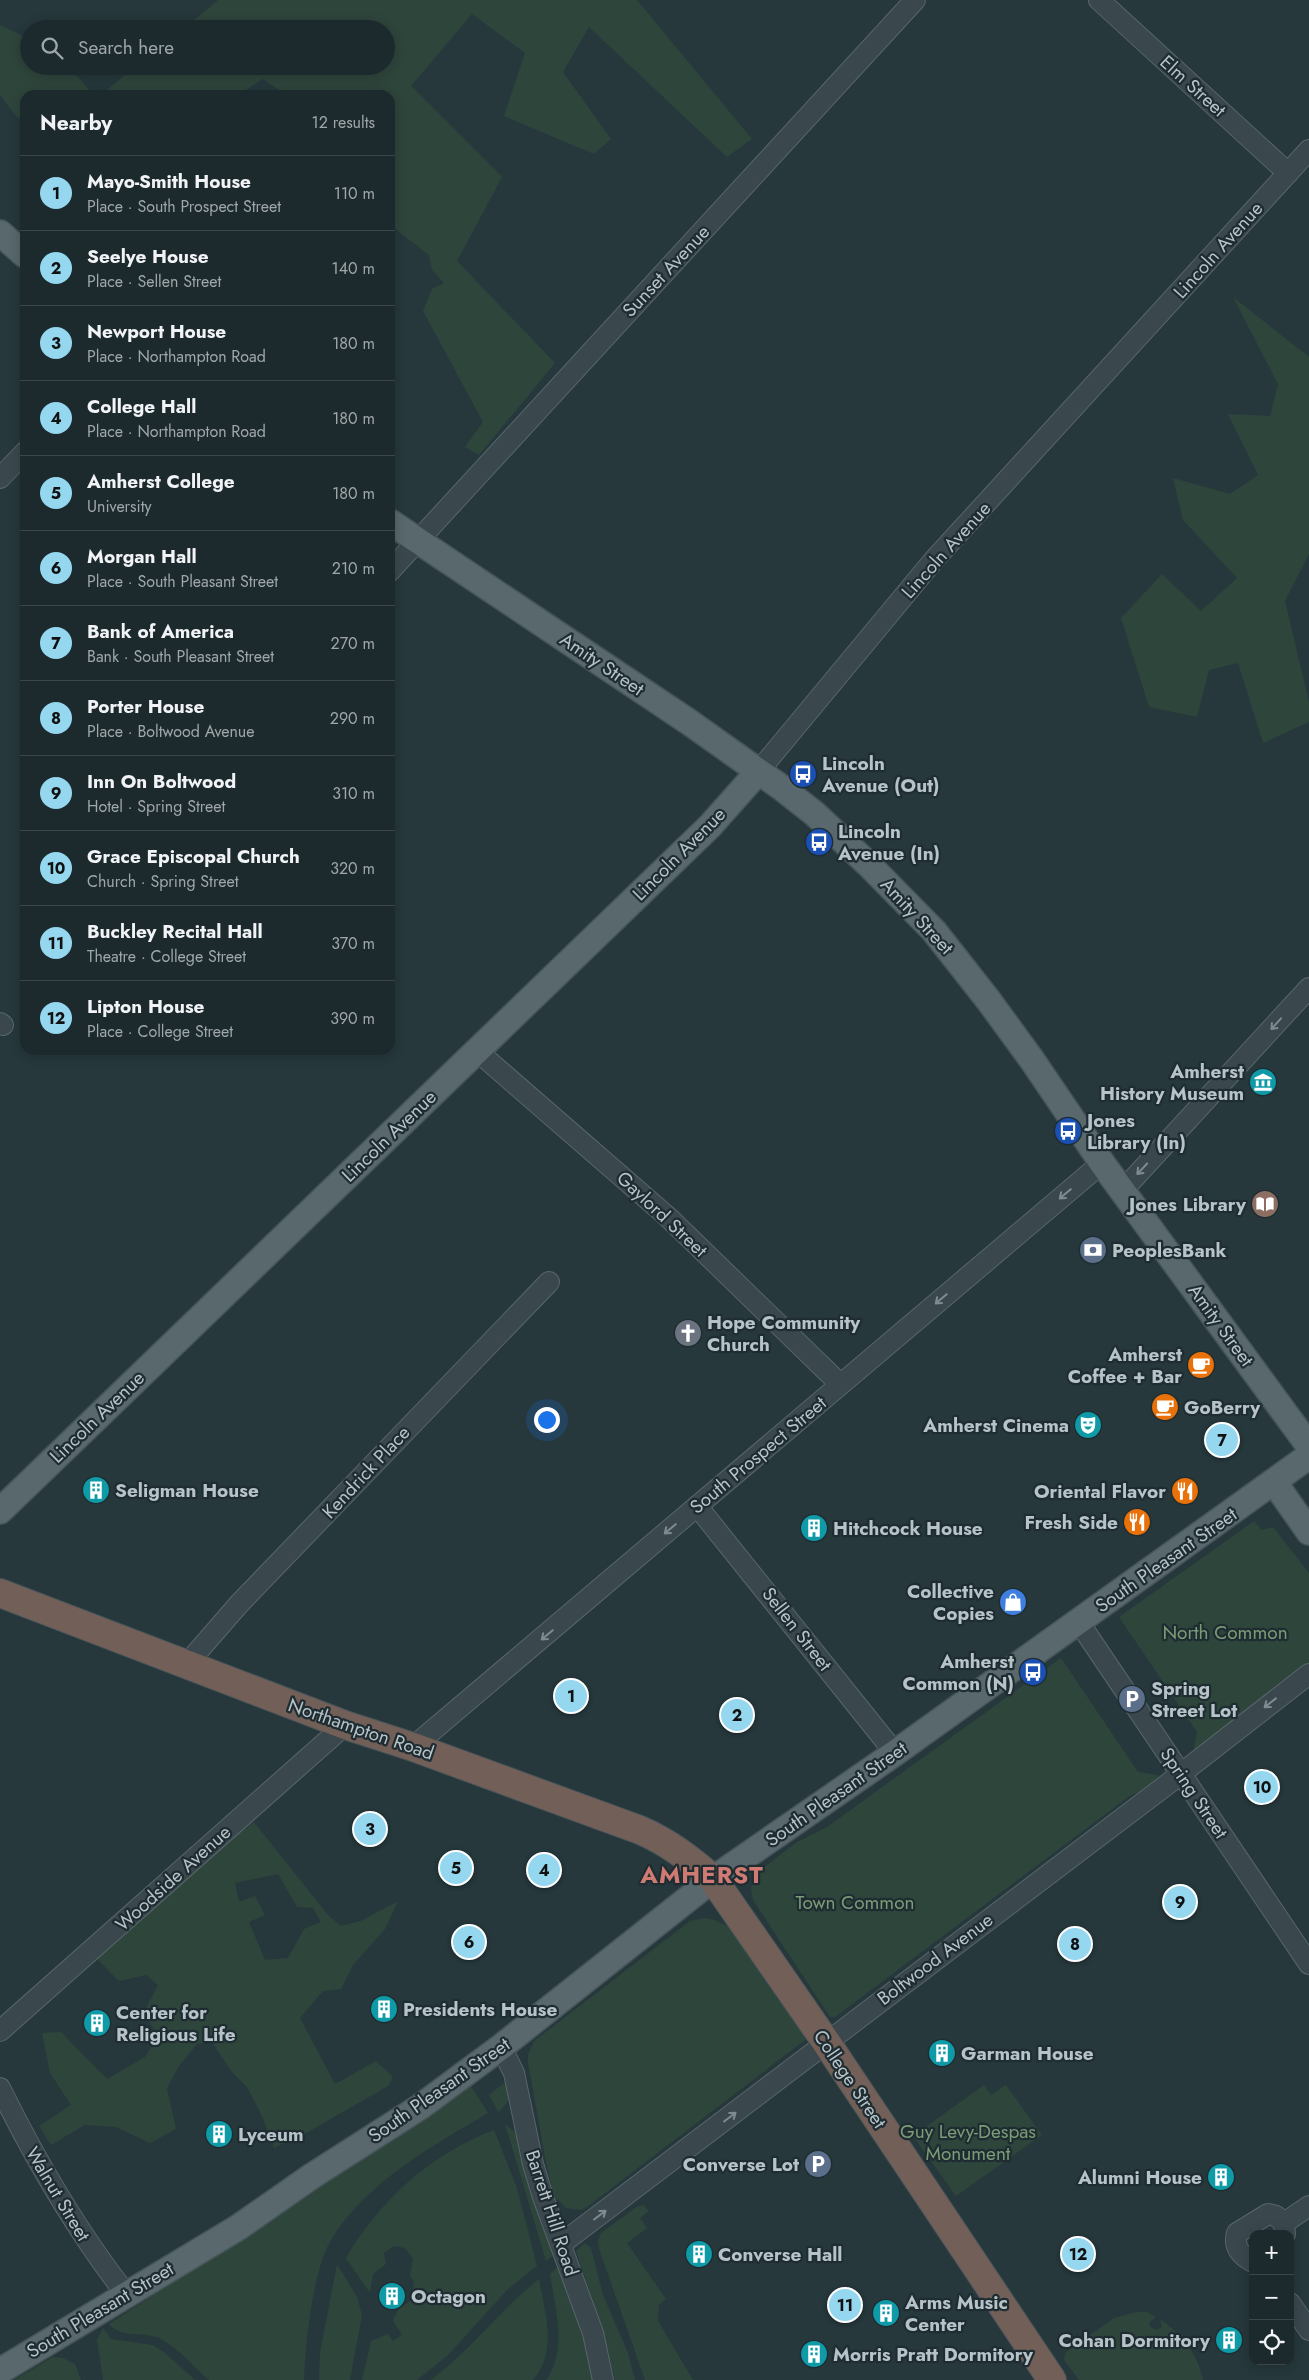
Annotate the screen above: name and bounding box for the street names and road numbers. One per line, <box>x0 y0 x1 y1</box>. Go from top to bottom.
street label: Elm Street <box>1154 49 1232 123</box>
street label: Lincoln Avenue <box>1167 195 1269 304</box>
street label: Sunset Avenue <box>616 219 716 323</box>
street label: Lincoln Avenue <box>895 495 997 604</box>
street label: Amity Street <box>555 626 650 702</box>
street label: Lincoln Avenue <box>626 801 732 907</box>
street label: Amity Street <box>874 872 960 961</box>
street label: Lincoln Avenue <box>336 1084 442 1188</box>
street label: Gaylord Street <box>611 1165 714 1263</box>
street label: Amity Street <box>1182 1278 1260 1372</box>
street label: Lincoln Avenue <box>44 1365 150 1469</box>
street label: South Prospect Street <box>684 1390 832 1520</box>
street label: Kendrick Place <box>316 1419 416 1524</box>
street label: South Pleasant Street <box>1090 1501 1243 1619</box>
street label: Sellen Street <box>756 1581 839 1677</box>
street label: Northampton Road <box>284 1691 438 1767</box>
street label: South Pleasant Street <box>760 1735 913 1853</box>
street label: Spring Street <box>1154 1742 1235 1844</box>
street label: Woodside Avenue <box>109 1819 237 1937</box>
street label: Boltwood Avenue <box>871 1906 999 2012</box>
street label: College Street <box>807 2024 893 2134</box>
street label: South Pleasant Street <box>363 2031 516 2149</box>
street label: Walnut Street <box>19 2142 97 2247</box>
street label: Barrett Hill Road <box>519 2147 585 2279</box>
street label: South Pleasant Street <box>21 2255 179 2365</box>

